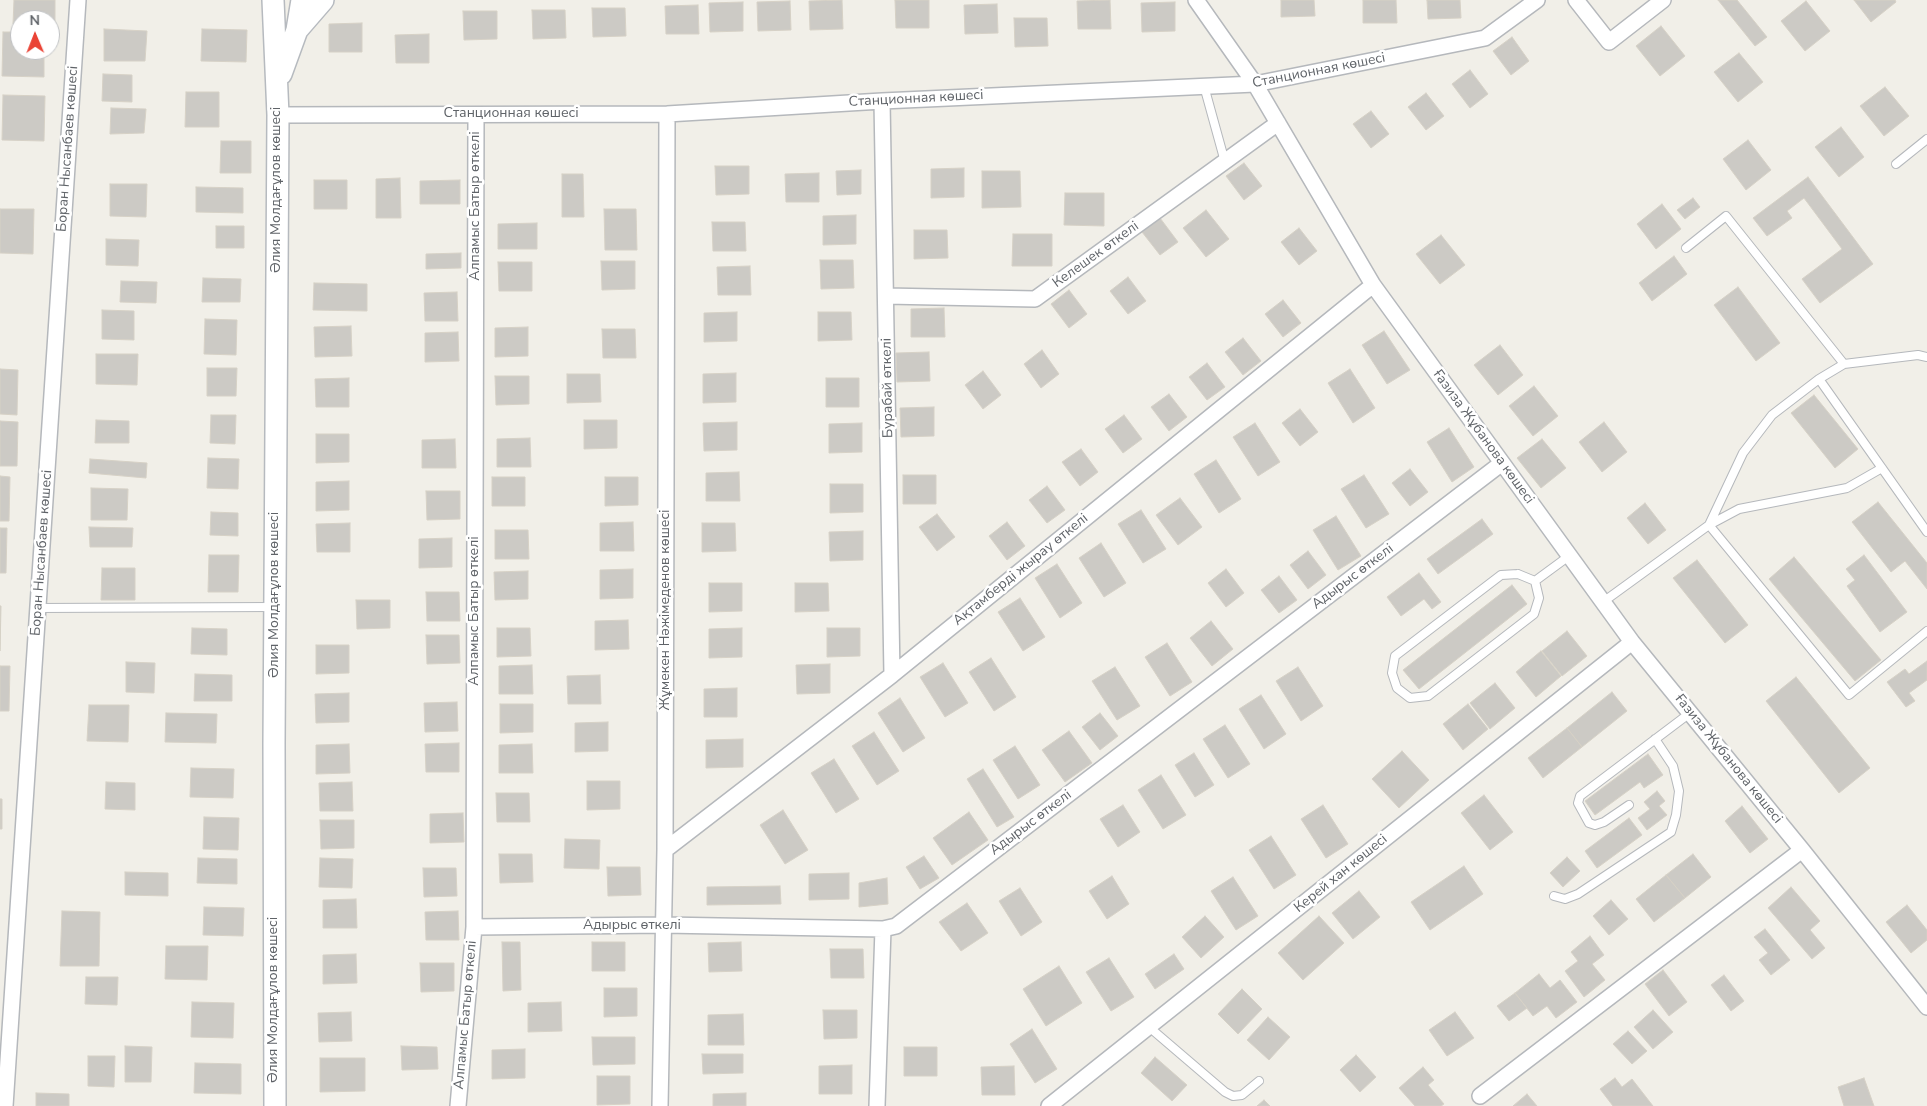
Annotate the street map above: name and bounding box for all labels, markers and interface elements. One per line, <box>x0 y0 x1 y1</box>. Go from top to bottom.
north arrow <box>10 10 60 60</box>
text: N <box>29 11 40 30</box>
street label: Станционная көшесі <box>1251 50 1387 92</box>
street label: Боран Нысанбаев көшесі <box>54 65 82 233</box>
street label: Станционная көшесі <box>848 87 984 111</box>
street label: Станционная көшесі <box>443 106 579 122</box>
street label: Әлия Молдағұлов көшесі <box>269 107 285 273</box>
street label: Алпамыс Батыр өткелі <box>468 131 484 281</box>
street label: Келешек өткелі <box>1050 218 1142 292</box>
street label: Бурабай өткелі <box>879 338 897 438</box>
street label: Ғазиза Жұбанова көшесі <box>1429 367 1537 507</box>
street label: Боран Нысанбаев көшесі <box>28 469 56 637</box>
street label: Жұмекен Нәжімеденов көшесі <box>658 510 674 710</box>
street label: Ақтамберді жырау өткелі <box>950 510 1092 630</box>
street label: Әлия Молдағұлов көшесі <box>267 512 283 678</box>
street label: Алпамыс Батыр өткелі <box>467 536 483 686</box>
street label: Адырыс өткелі <box>1309 541 1397 613</box>
street label: Ғазиза Жұбанова көшесі <box>1671 691 1785 827</box>
street label: Адырыс өткелі <box>987 787 1075 859</box>
street label: Керей хан көшесі <box>1291 831 1391 917</box>
street label: Әлия Молдағұлов көшесі <box>266 917 282 1083</box>
street label: Адырыс өткелі <box>583 918 681 934</box>
street label: Алпамыс Батыр өткелі <box>451 940 481 1090</box>

